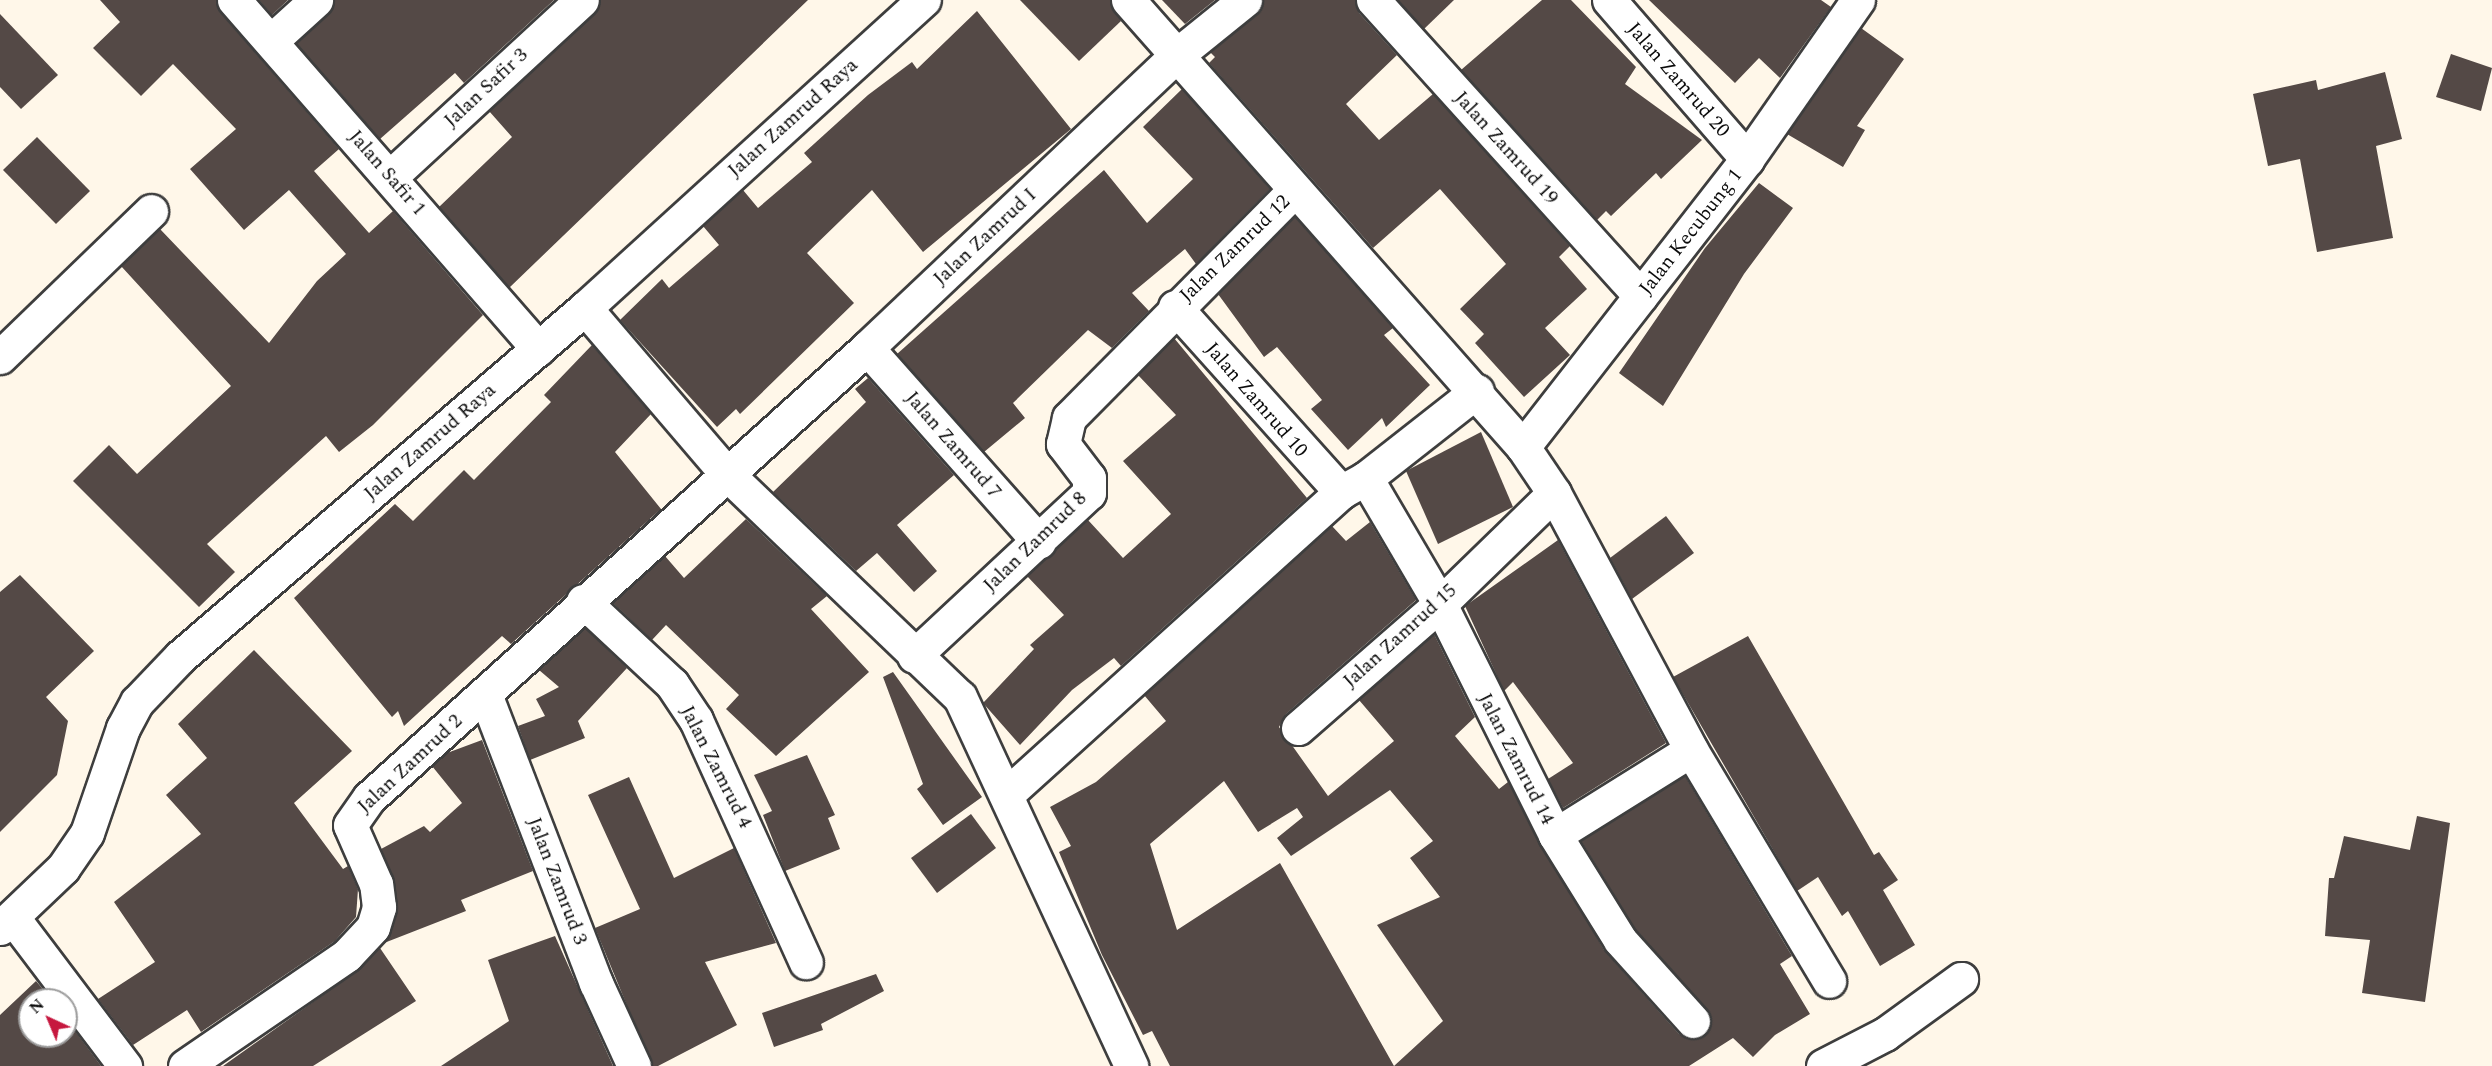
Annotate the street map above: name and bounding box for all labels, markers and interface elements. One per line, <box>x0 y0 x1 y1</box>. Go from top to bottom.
street label: Jalan Zamrud 20 <box>1622 18 1734 142</box>
street label: Jalan Safir 3 <box>439 43 533 133</box>
street label: Jalan Zamrud Raya <box>723 53 863 183</box>
street label: Jalan Zamrud 19 <box>1449 86 1563 210</box>
street label: Jalan Safir 1 <box>343 125 431 221</box>
street label: Jalan Kecubung 1 <box>1634 164 1748 300</box>
street label: Jalan Zamrud I <box>928 183 1042 291</box>
street label: Jalan Zamrud 12 <box>1175 190 1295 308</box>
street label: Jalan Zamrud 10 <box>1200 338 1312 462</box>
street label: Jalan Zamrud Raya <box>359 378 501 506</box>
street label: Jalan Zamrud 7 <box>900 386 1006 504</box>
street label: Jalan Zamrud 8 <box>978 487 1092 597</box>
street label: Jalan Zamrud 15 <box>1338 579 1462 693</box>
street label: Jalan Zamrud 14 <box>1473 689 1559 829</box>
street label: Jalan Zamrud 4 <box>675 702 757 832</box>
street label: Jalan Zamrud 2 <box>353 709 467 819</box>
street label: Jalan Zamrud 3 <box>522 814 592 948</box>
north arrow <box>18 988 78 1048</box>
text: N <box>24 993 50 1020</box>

